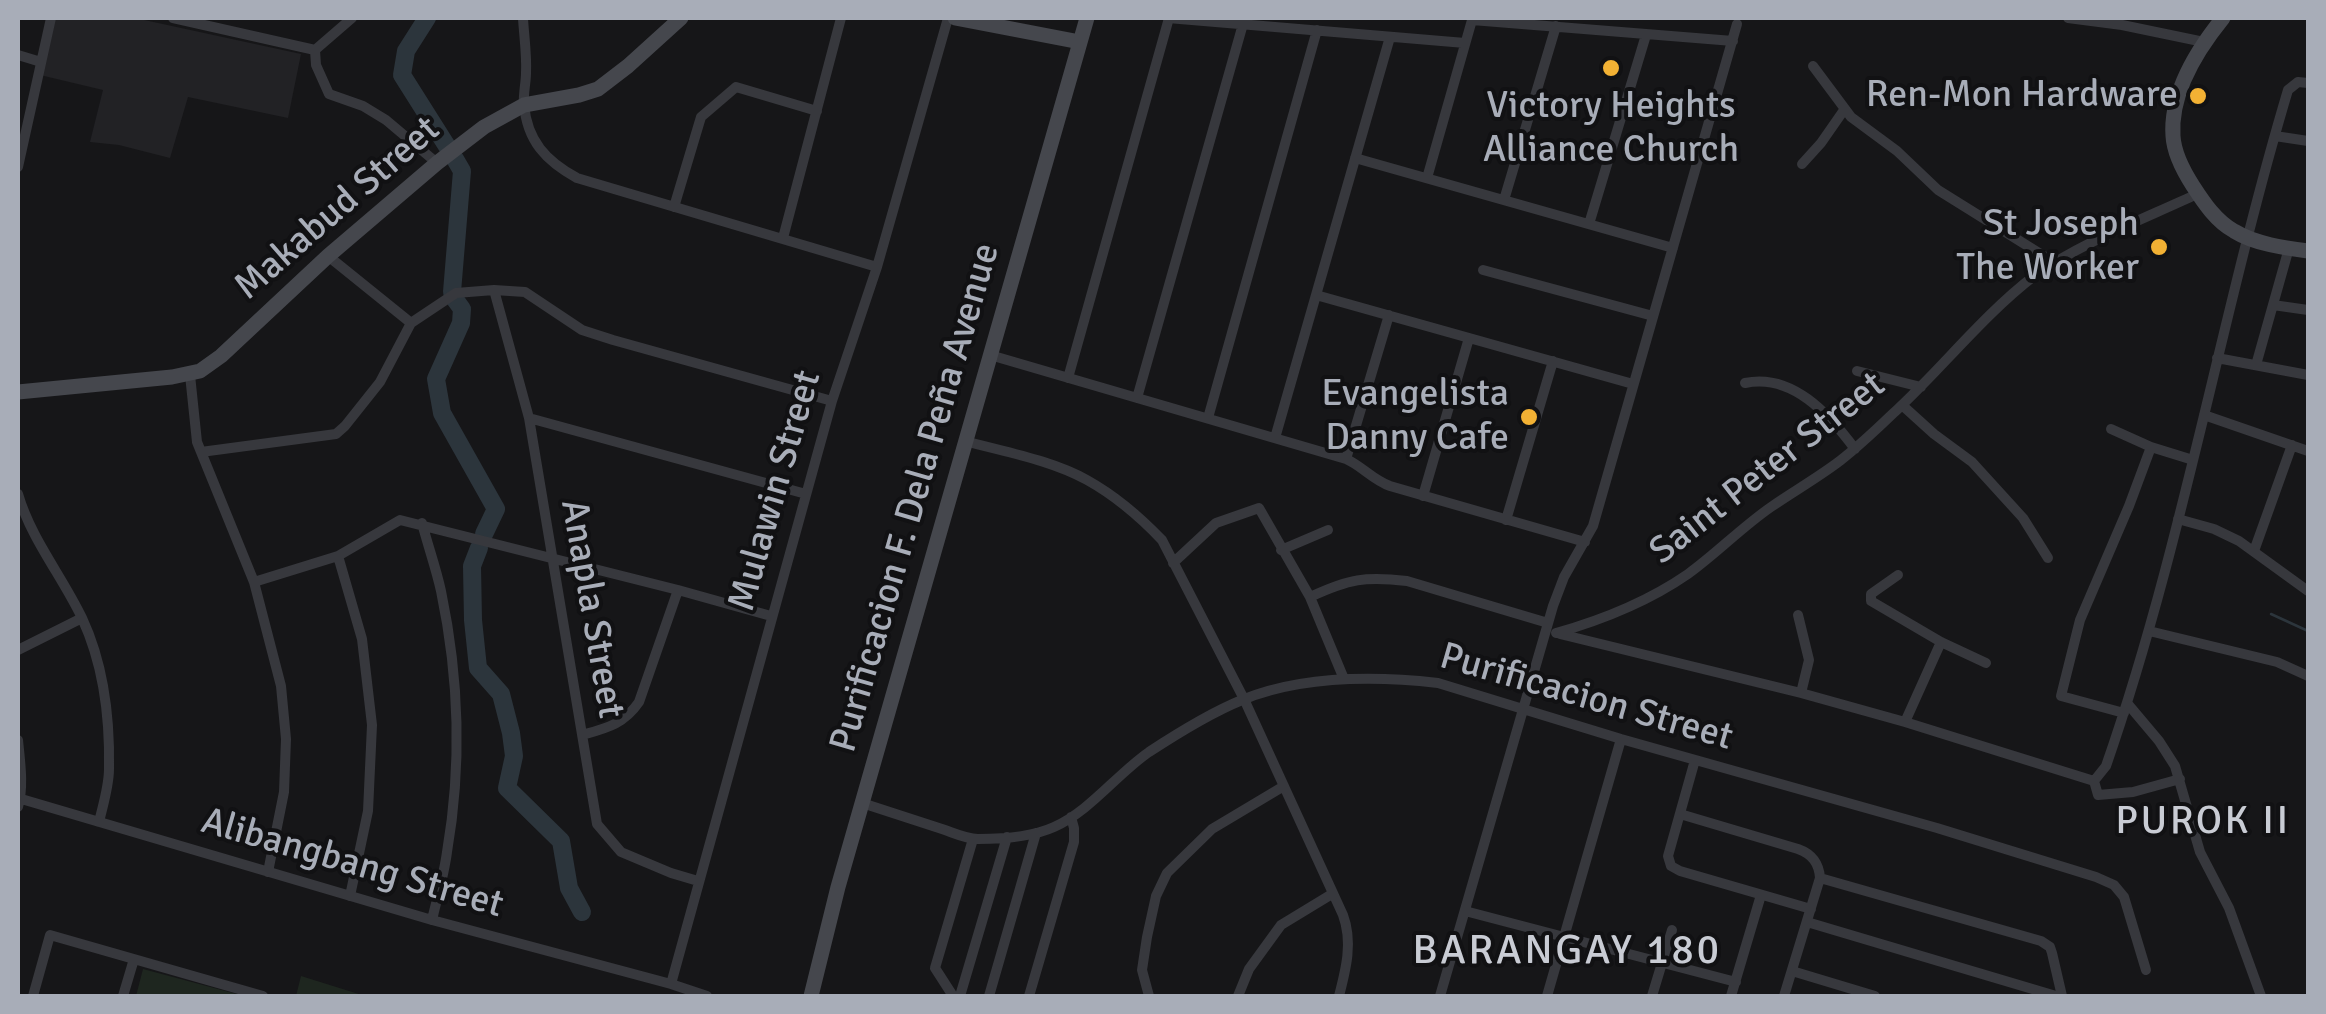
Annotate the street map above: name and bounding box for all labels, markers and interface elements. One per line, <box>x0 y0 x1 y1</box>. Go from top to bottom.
marker: Victory Heights Alliance Church <box>1600 57 1622 79</box>
place label: Ren-Mon Hardware <box>1866 73 2178 119</box>
place label: Victory Heights Alliance Church <box>1483 84 1739 173</box>
marker: Ren-Mon Hardware <box>2187 85 2209 107</box>
street label: Makabud Street <box>226 108 450 310</box>
place label: St Joseph The Worker <box>1956 202 2139 292</box>
marker: St Joseph The Worker <box>2148 236 2170 258</box>
street label: Purificacion F. Dela Peña Avenue <box>821 238 1011 758</box>
street label: Saint Peter Street <box>1641 363 1895 575</box>
street label: Mulawin Street <box>720 366 832 616</box>
place label: Evangelista Danny Cafe <box>1321 372 1509 462</box>
marker: Evangelista Danny Cafe <box>1518 406 1540 428</box>
street label: Anapla Street <box>549 496 633 722</box>
street label: Purificacion Street <box>1434 634 1738 762</box>
district label: PUROK II <box>2115 798 2291 846</box>
street label: Alibangbang Street <box>196 799 508 929</box>
district label: BARANGAY 180 <box>1412 927 1722 977</box>

